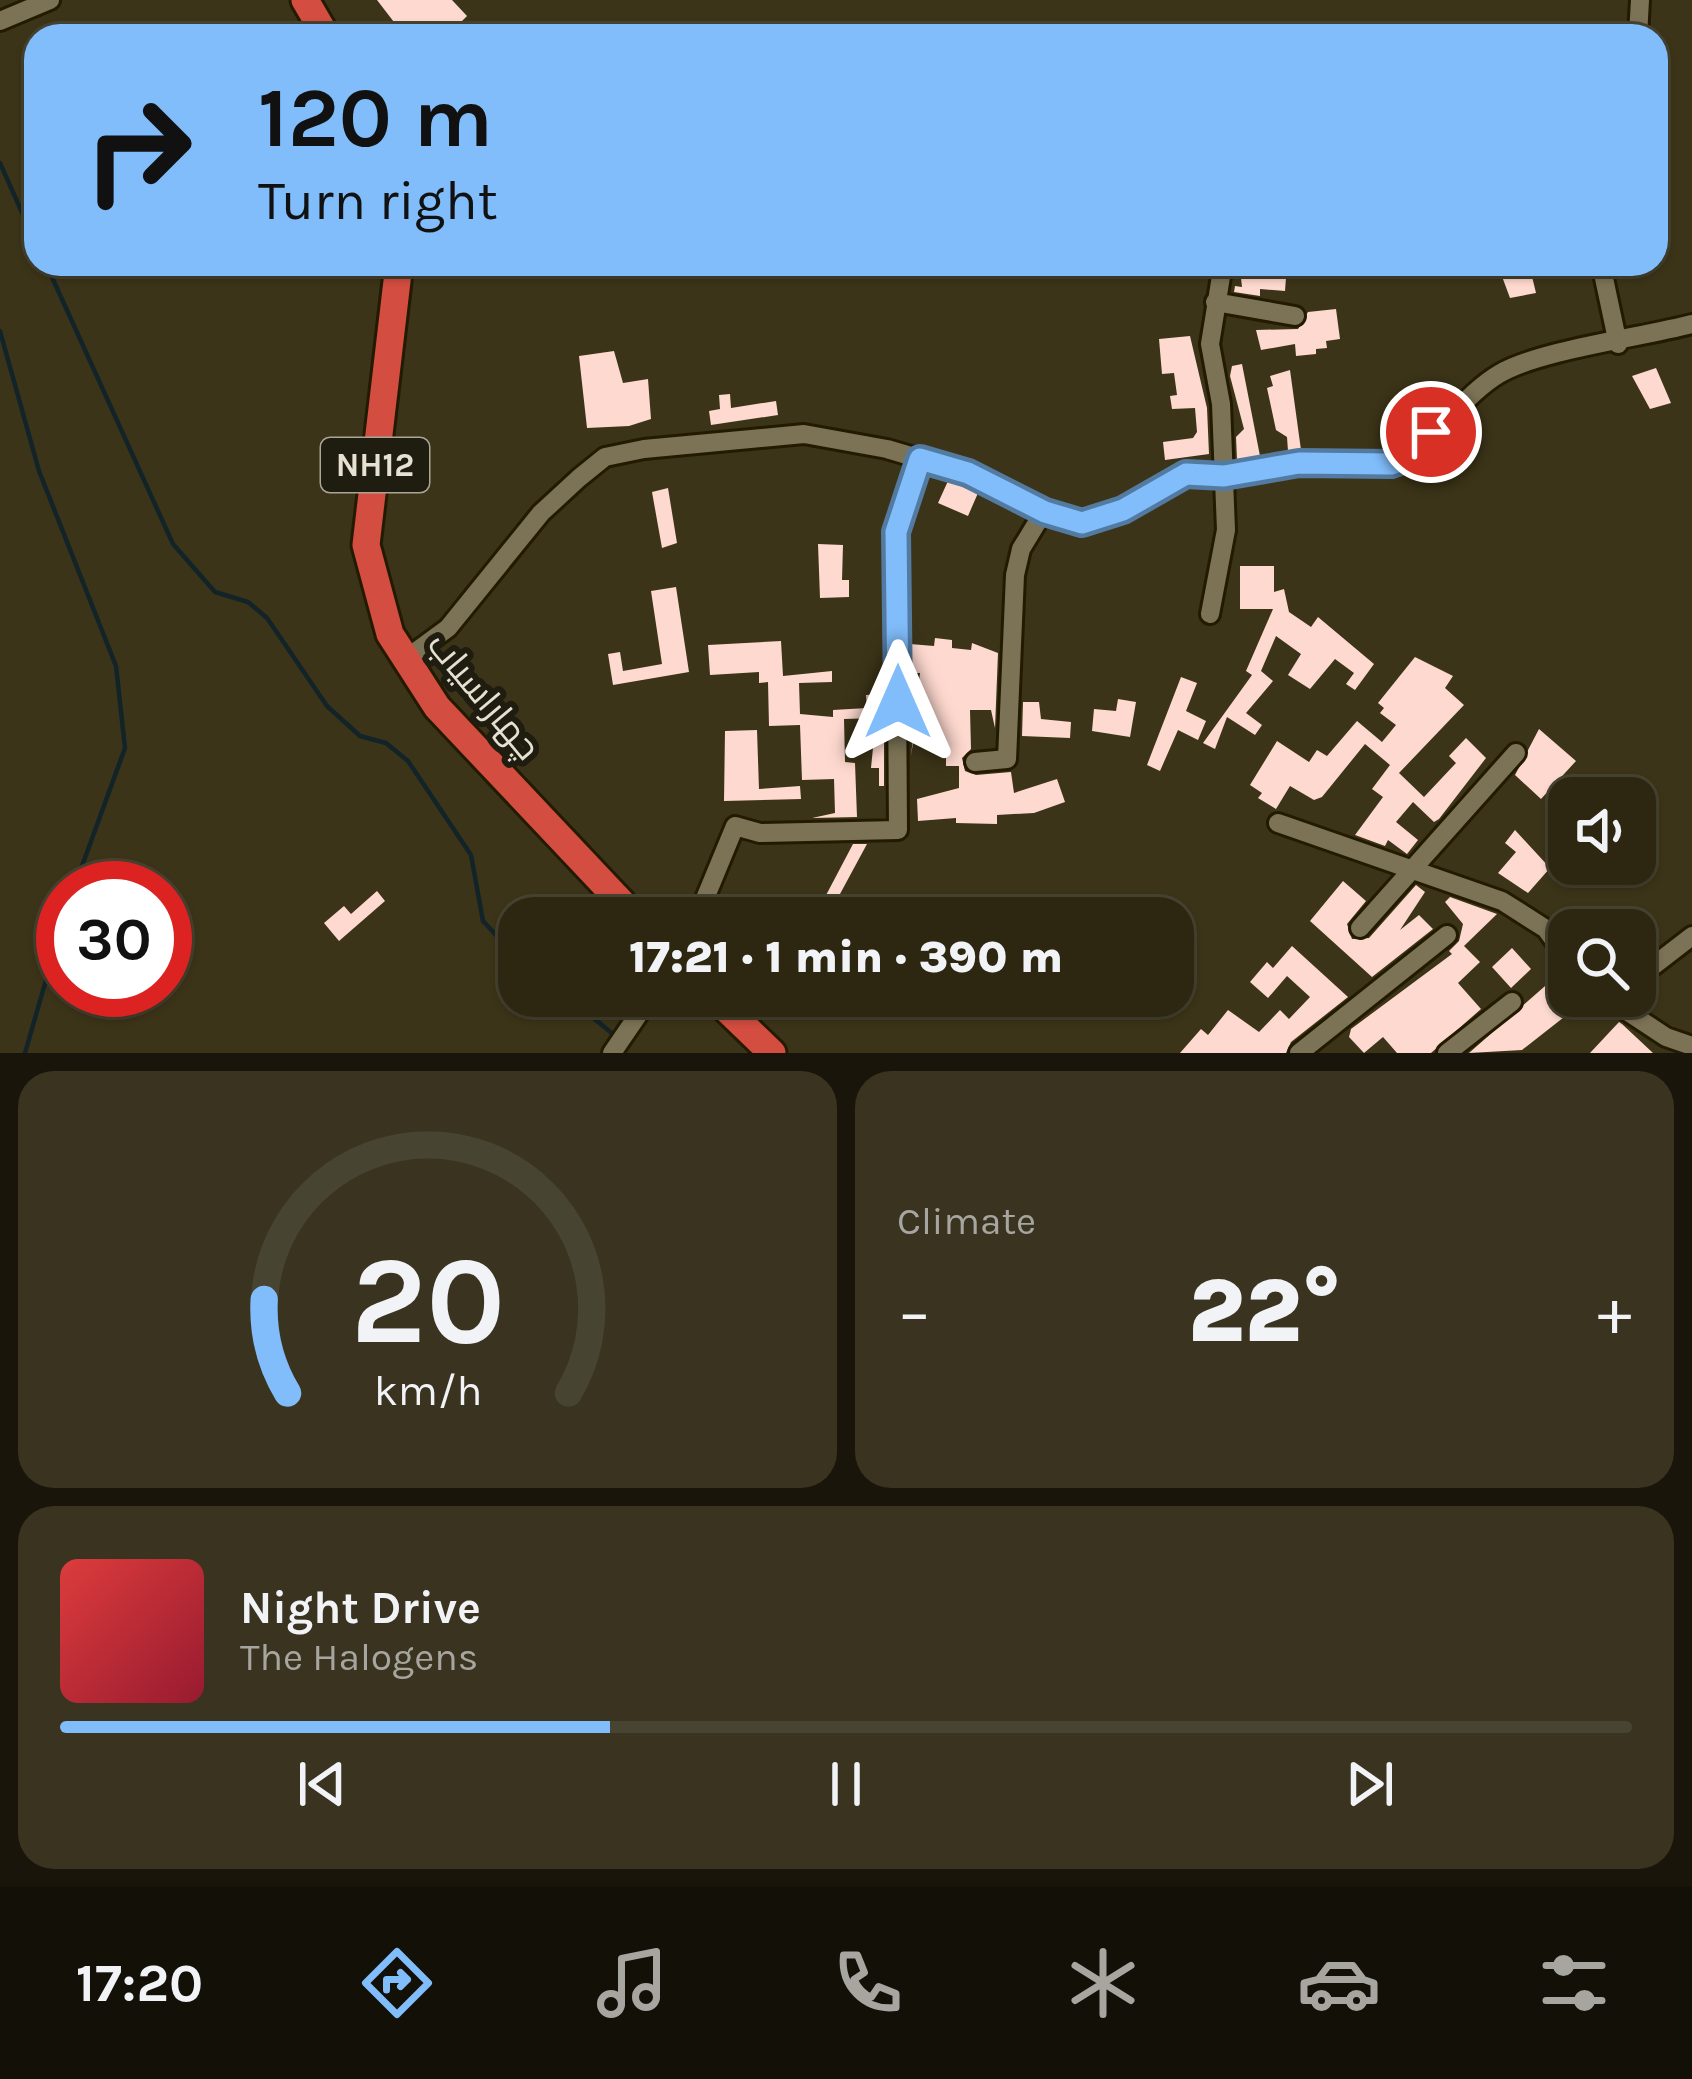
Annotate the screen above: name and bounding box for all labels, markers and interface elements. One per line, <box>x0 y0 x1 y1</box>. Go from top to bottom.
text: 120 m <box>258 69 493 167</box>
icon: right <box>60 72 216 228</box>
text: Turn right <box>258 169 498 233</box>
pin <box>1380 381 1482 483</box>
icon: arrive <box>1398 399 1464 465</box>
road number: NH12 <box>321 438 429 492</box>
street label: چهاراسیاب <box>417 624 549 769</box>
position arrow <box>835 639 961 765</box>
map controls <box>1548 777 1656 1017</box>
button: sound <box>1548 777 1656 885</box>
speed limit sign: 30 <box>36 861 192 1017</box>
button: search <box>1548 909 1656 1017</box>
text: 17:21 · 1 min · 390 m <box>629 931 1063 983</box>
text: Climate <box>897 1198 1036 1244</box>
text: 20 <box>350 1228 505 1373</box>
text: 22° <box>1188 1258 1341 1364</box>
text: − <box>897 1273 932 1351</box>
text: + <box>1597 1273 1632 1351</box>
text: km/h <box>373 1365 482 1415</box>
text: Night Drive <box>240 1582 481 1634</box>
text: The Halogens <box>240 1634 478 1680</box>
icon: previous <box>289 1751 355 1817</box>
icon: pause <box>813 1751 879 1817</box>
icon: next <box>1337 1751 1403 1817</box>
icon: directions <box>355 1941 439 2025</box>
icon: music <box>590 1941 674 2025</box>
icon: phone <box>826 1941 910 2025</box>
icon: climate <box>1061 1941 1145 2025</box>
icon: car <box>1297 1941 1381 2025</box>
icon: filters <box>1532 1941 1616 2025</box>
text: 17:20 <box>76 1951 203 2015</box>

